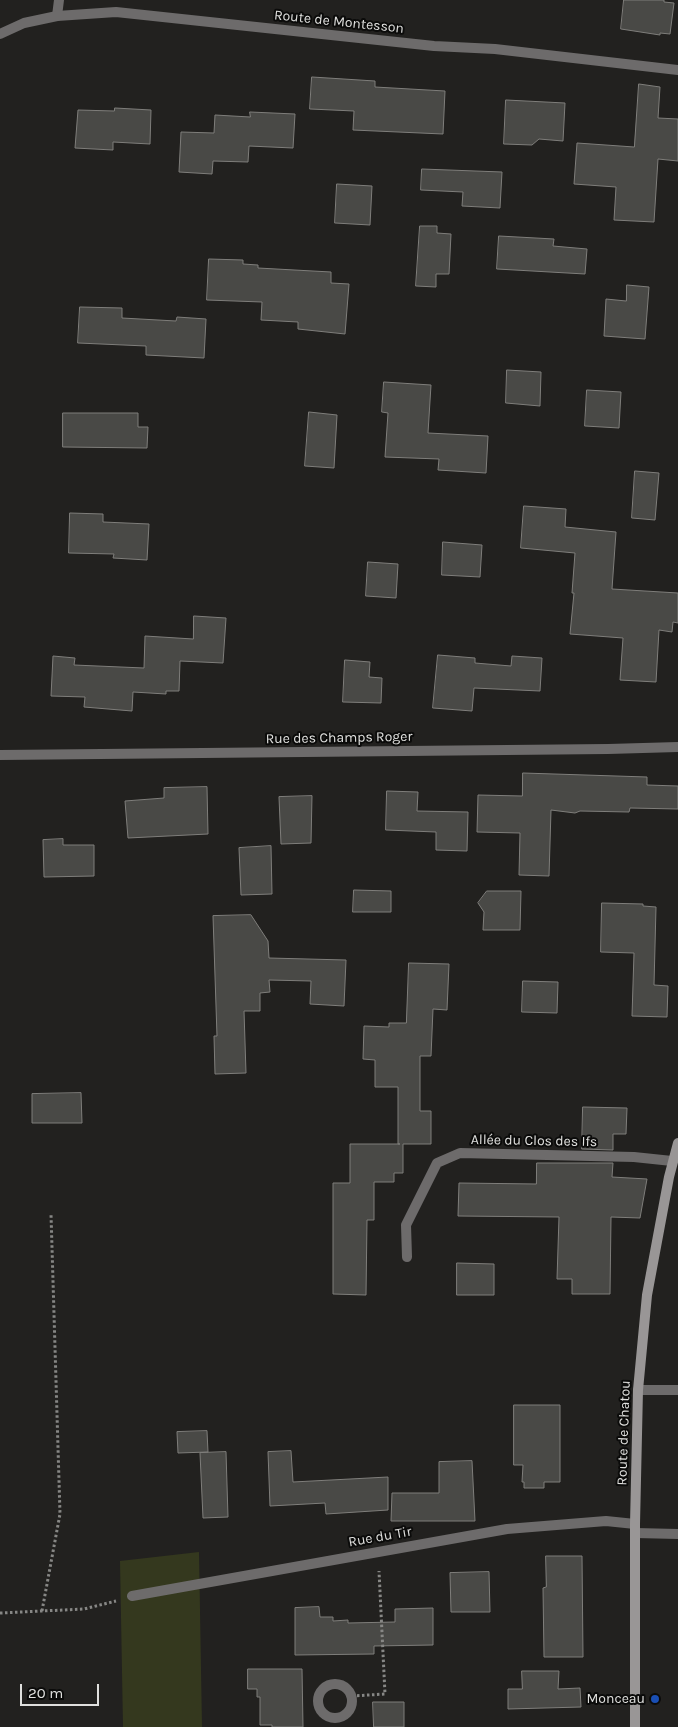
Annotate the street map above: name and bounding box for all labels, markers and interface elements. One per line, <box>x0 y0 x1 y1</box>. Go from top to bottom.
street label: Route de Montesson <box>273 7 405 37</box>
street label: Rue des Champs Roger <box>265 728 413 748</box>
street label: Allée du Clos des Ifs <box>471 1131 597 1151</box>
street label: Route de Chatou <box>614 1380 634 1486</box>
street label: Rue du Tir <box>347 1523 413 1551</box>
scale bar <box>22 1674 101 1706</box>
text: 20 m <box>28 1684 63 1702</box>
place label: Monceau <box>586 1691 645 1707</box>
marker: Monceau <box>649 1693 661 1705</box>

